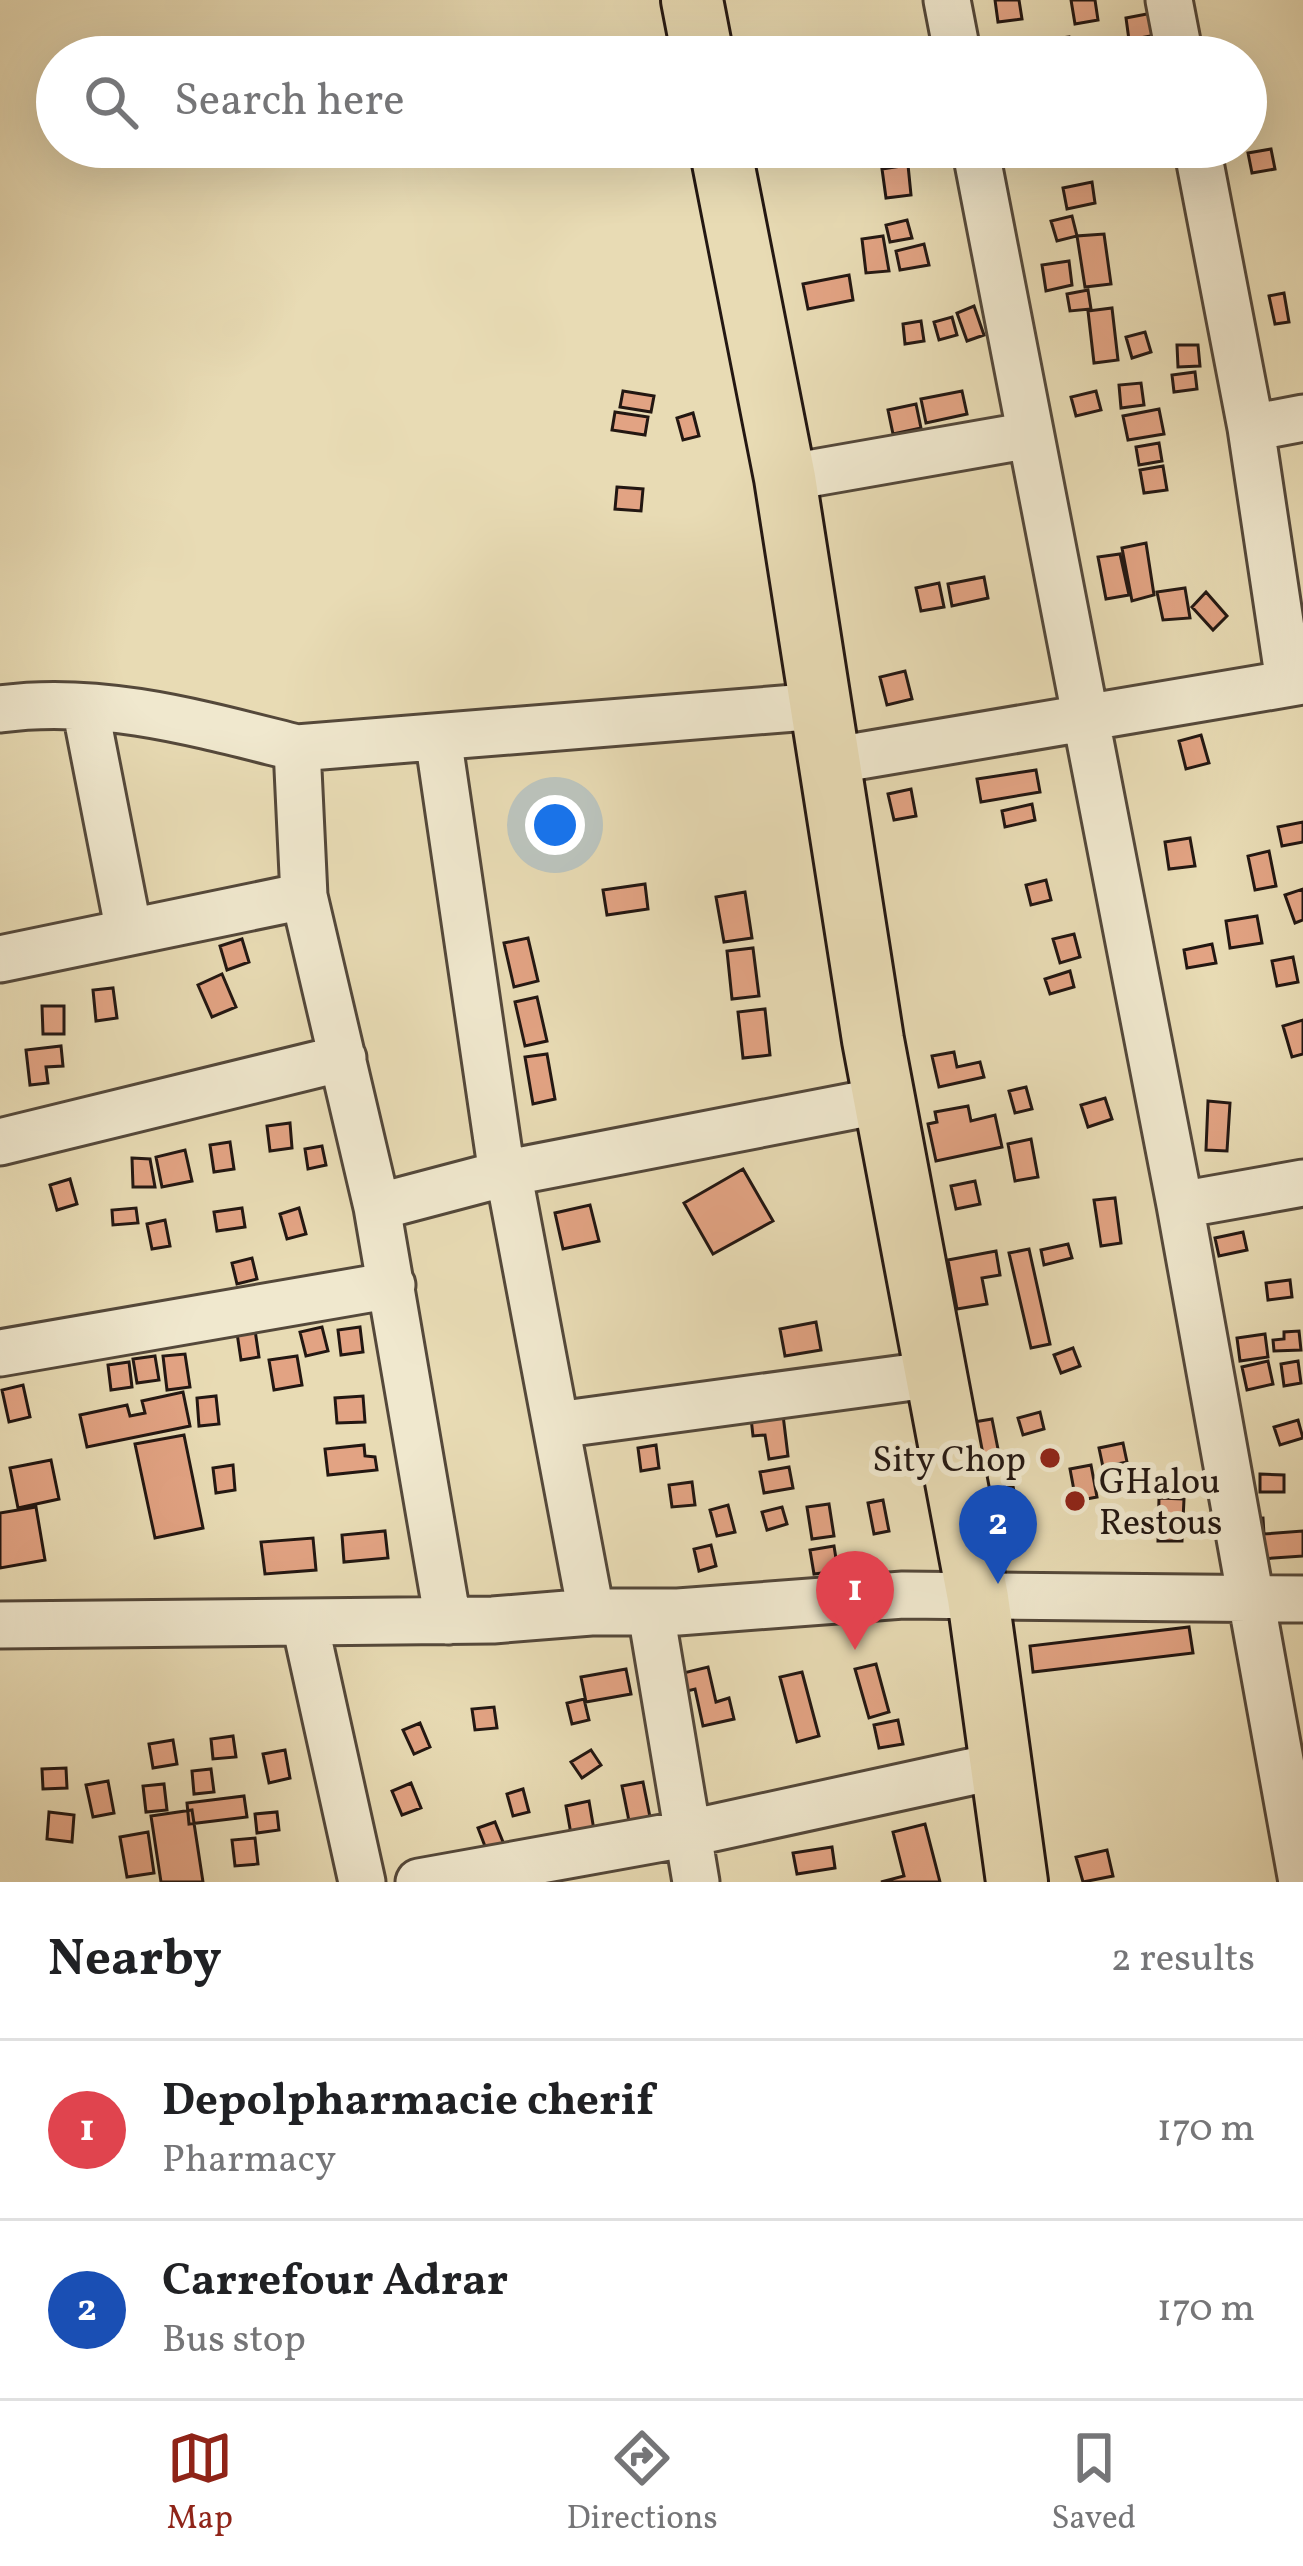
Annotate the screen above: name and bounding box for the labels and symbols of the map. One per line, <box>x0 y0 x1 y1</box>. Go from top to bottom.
your location <box>525 795 585 855</box>
place label: Sity Chop <box>872 1437 1026 1487</box>
marker: Sity Chop <box>1037 1445 1063 1471</box>
place label: GHalou Restous <box>1099 1459 1223 1550</box>
pin: 2 <box>959 1485 1037 1584</box>
marker: GHalou Restous <box>1062 1488 1088 1514</box>
pin: 1 <box>816 1551 894 1650</box>

